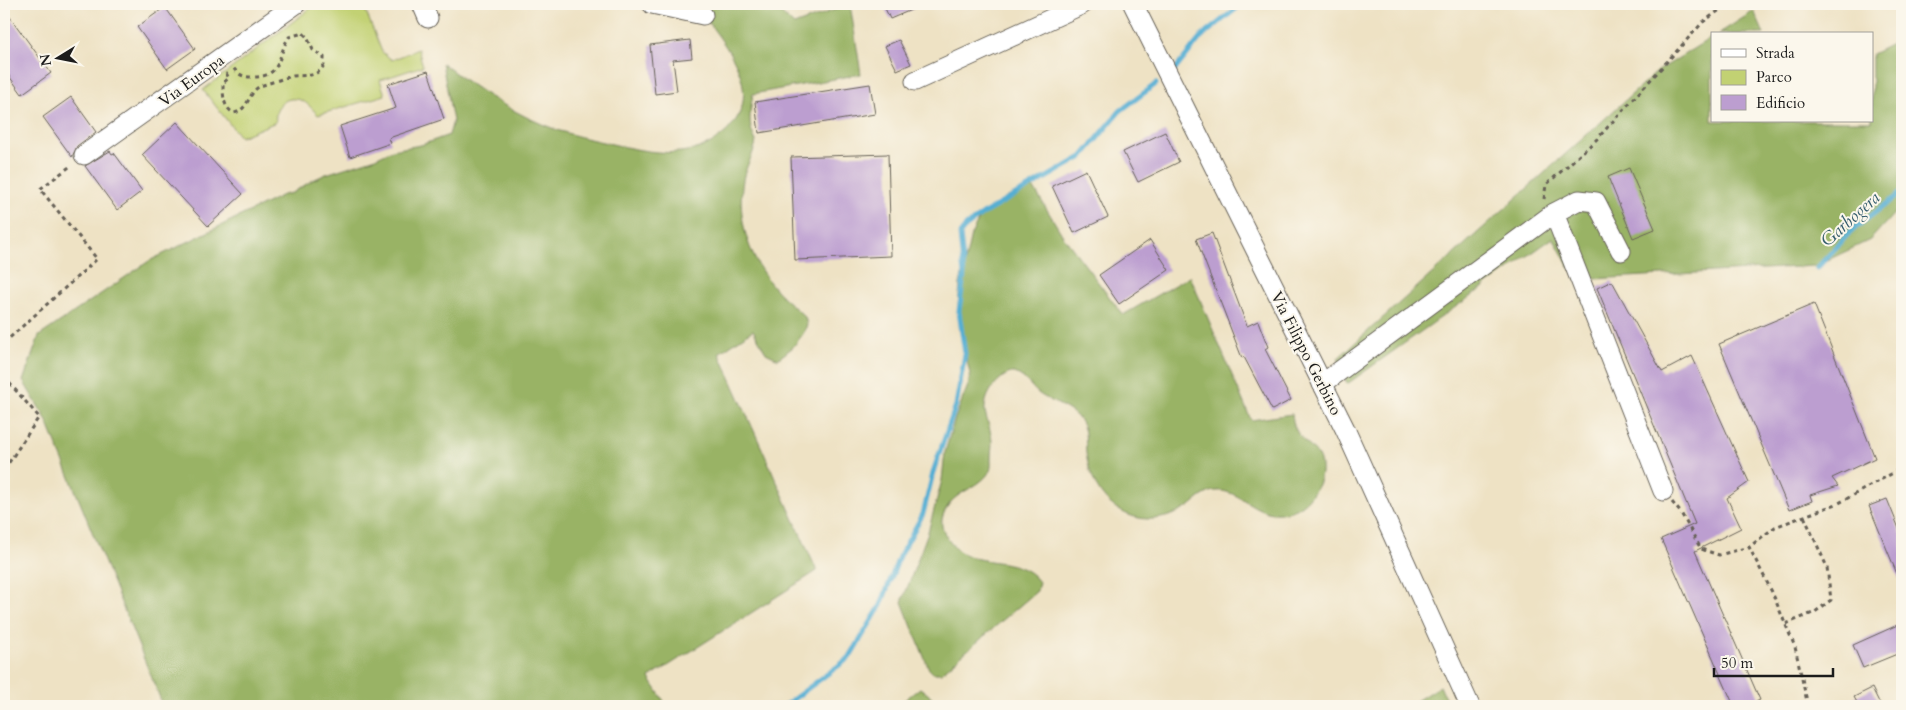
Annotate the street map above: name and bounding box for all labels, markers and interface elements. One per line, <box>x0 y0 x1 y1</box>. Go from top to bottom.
north arrow <box>32 32 82 82</box>
legend <box>1711 32 1874 122</box>
text: Strada <box>1756 43 1795 63</box>
street label: Via Europa <box>154 50 229 112</box>
text: N <box>35 53 56 68</box>
text: Parco <box>1756 67 1792 87</box>
text: Edificio <box>1756 93 1805 113</box>
water label: Garbogera <box>1815 186 1885 253</box>
street label: Via Filippo Gerbino <box>1265 288 1347 419</box>
scale bar <box>1714 645 1832 677</box>
text: 50 m <box>1721 653 1753 673</box>

